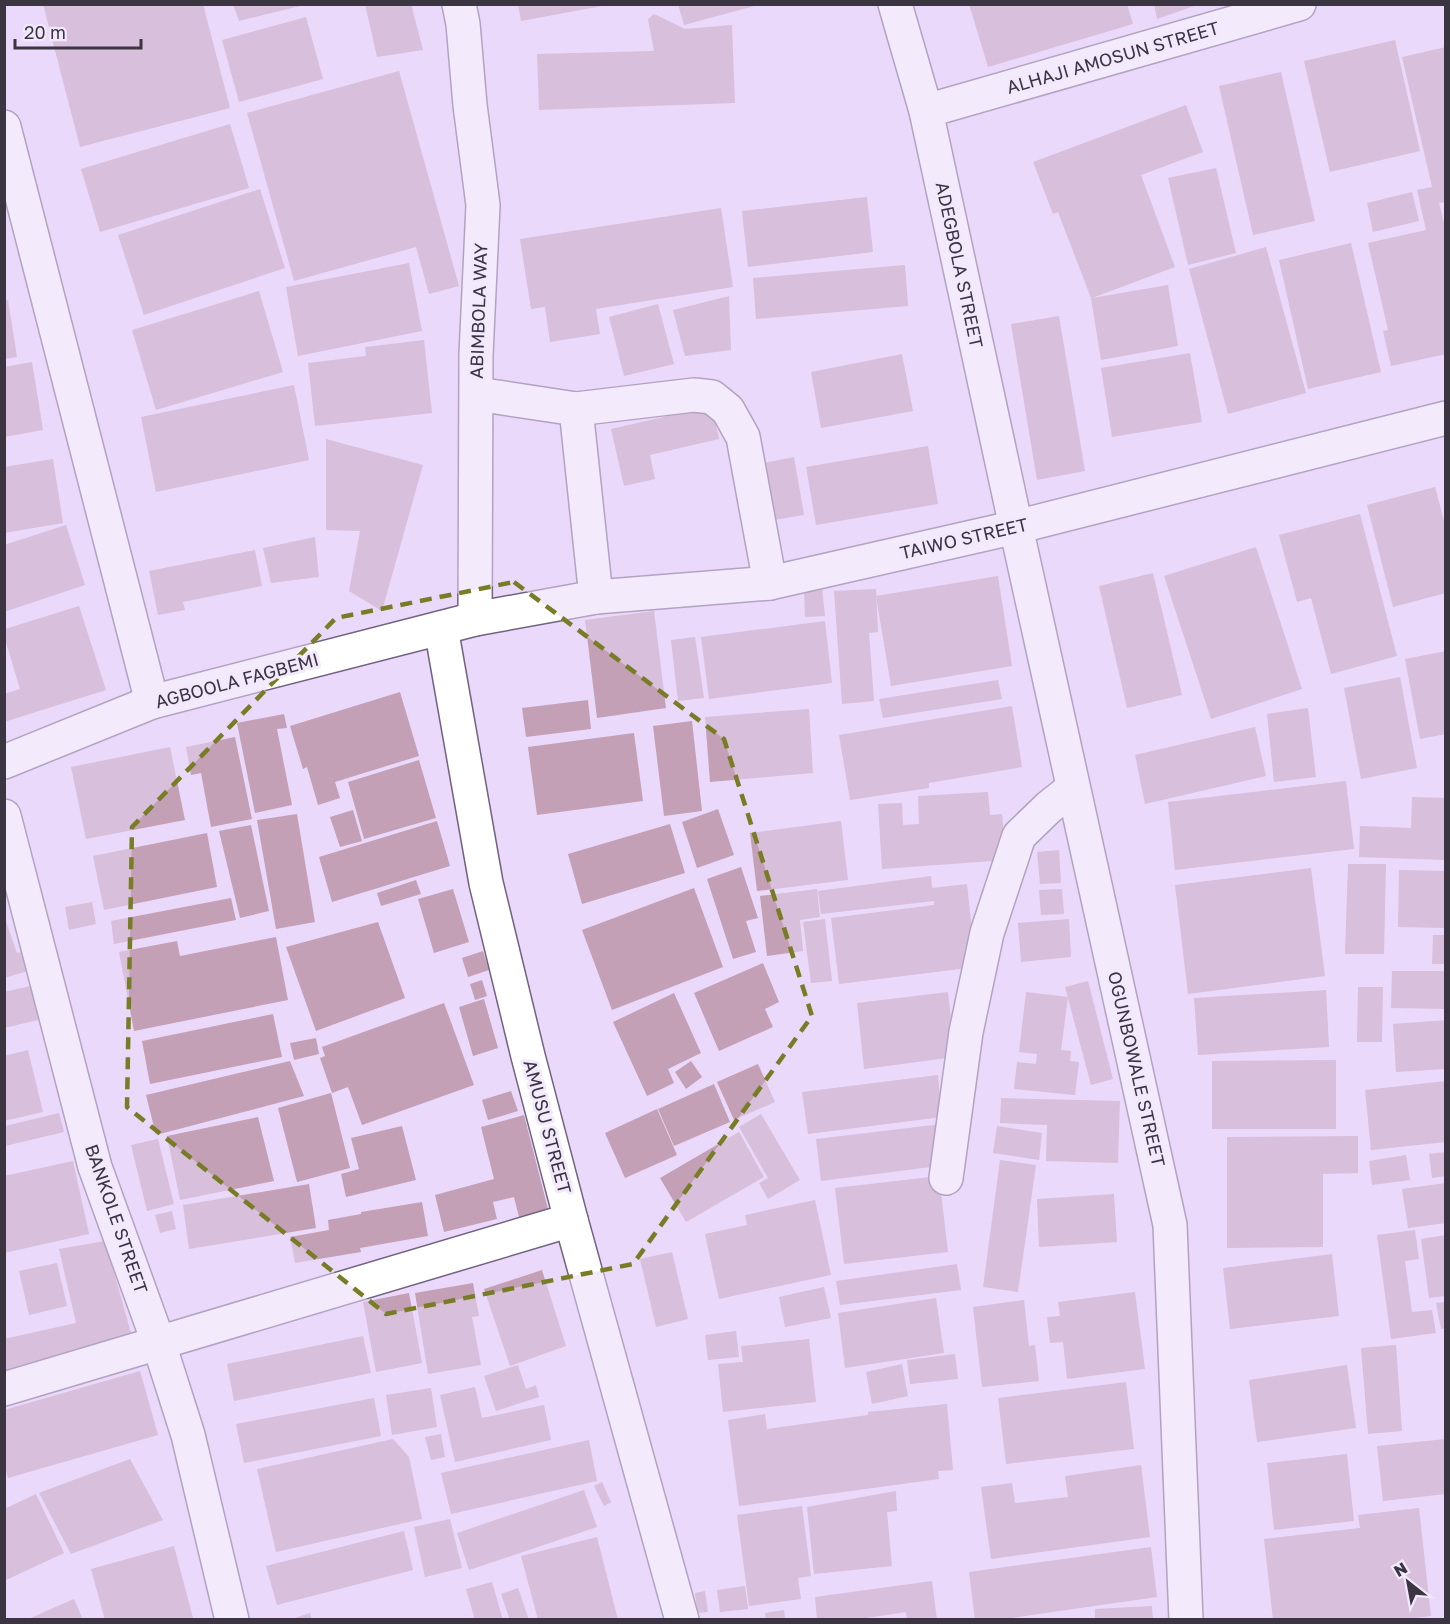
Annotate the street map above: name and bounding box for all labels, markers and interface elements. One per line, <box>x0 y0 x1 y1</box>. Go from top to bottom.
scale bar <box>15 12 141 50</box>
street label: ALHAJI AMOSUN STREET <box>1004 16 1222 98</box>
text: 20 m <box>24 21 66 43</box>
street label: ADEGBOLA STREET <box>932 180 988 350</box>
street label: ABIMBOLA WAY <box>465 242 491 379</box>
street label: TAIWO STREET <box>898 513 1030 563</box>
street label: AGBOOLA FAGBEMI <box>152 648 321 712</box>
street label: OGUNBOWALE STREET <box>1104 969 1170 1169</box>
street label: AMUSU STREET <box>519 1057 576 1196</box>
street label: BANKOLE STREET <box>81 1141 153 1296</box>
north arrow <box>1378 1552 1438 1612</box>
text: N <box>1390 1557 1411 1581</box>

